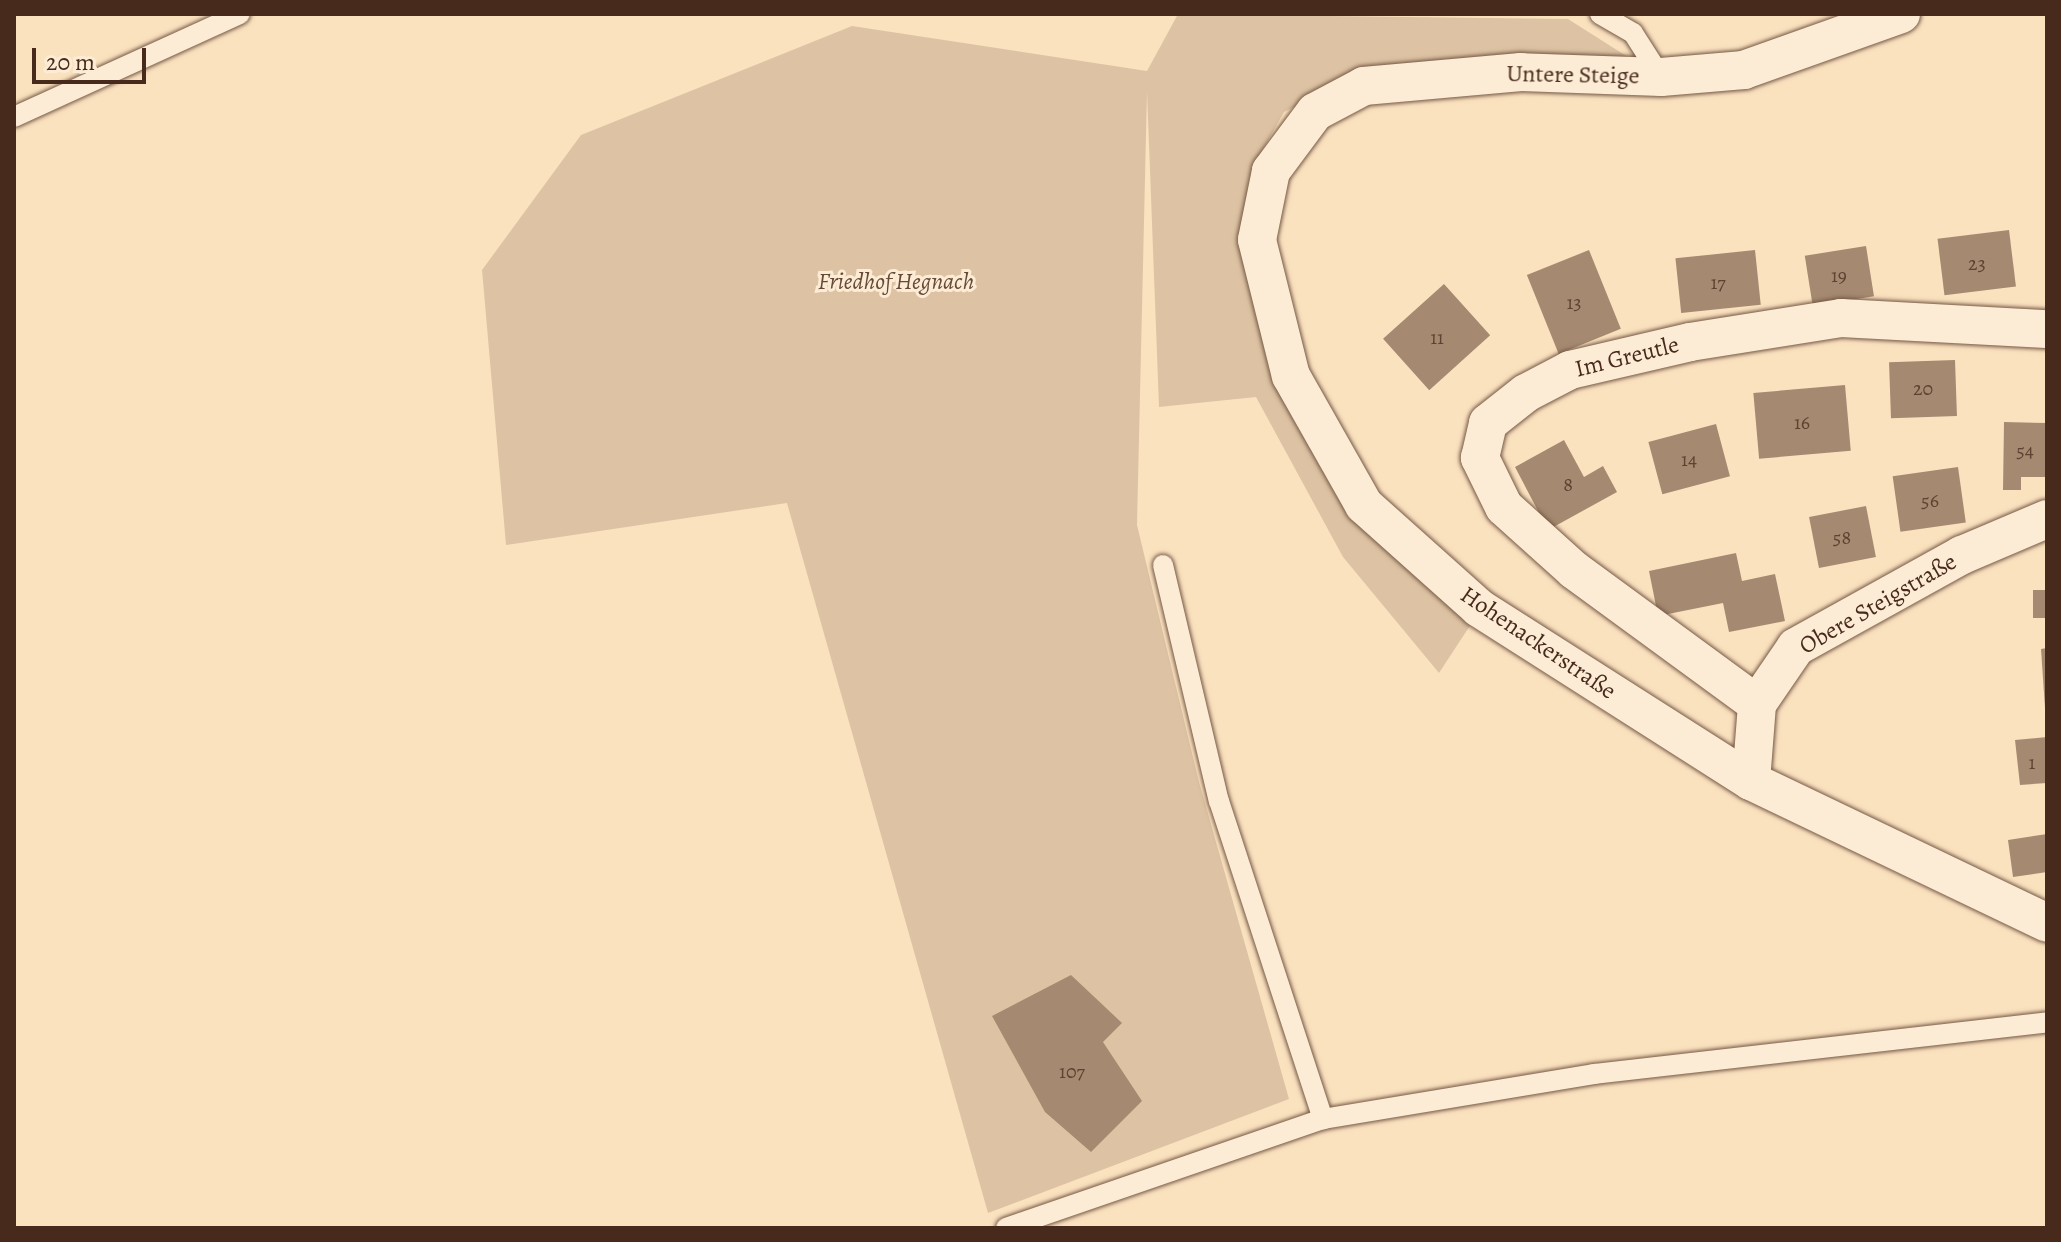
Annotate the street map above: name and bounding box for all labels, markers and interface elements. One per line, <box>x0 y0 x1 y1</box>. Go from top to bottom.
scale bar <box>36 32 150 82</box>
text: 20 m <box>46 46 95 78</box>
street label: Untere Steige <box>1506 59 1640 91</box>
house number: 23 <box>1968 251 1986 275</box>
house number: 19 <box>1831 263 1847 287</box>
park label: Friedhof Hegnach <box>818 268 974 296</box>
house number: 17 <box>1710 270 1726 294</box>
house number: 13 <box>1566 290 1582 314</box>
house number: 11 <box>1430 325 1444 349</box>
street label: Im Greutle <box>1572 330 1682 384</box>
house number: 20 <box>1913 376 1933 400</box>
house number: 16 <box>1794 410 1810 434</box>
house number: 54 <box>2016 438 2034 462</box>
house number: 14 <box>1681 447 1697 471</box>
house number: 8 <box>1563 472 1573 496</box>
house number: 56 <box>1921 488 1939 512</box>
house number: 58 <box>1833 525 1851 549</box>
street label: Obere Steigstraße <box>1794 547 1962 661</box>
street label: Hohenackerstraße <box>1455 580 1621 706</box>
house number: 1 <box>2029 750 2035 774</box>
house number: 107 <box>1059 1059 1085 1083</box>

